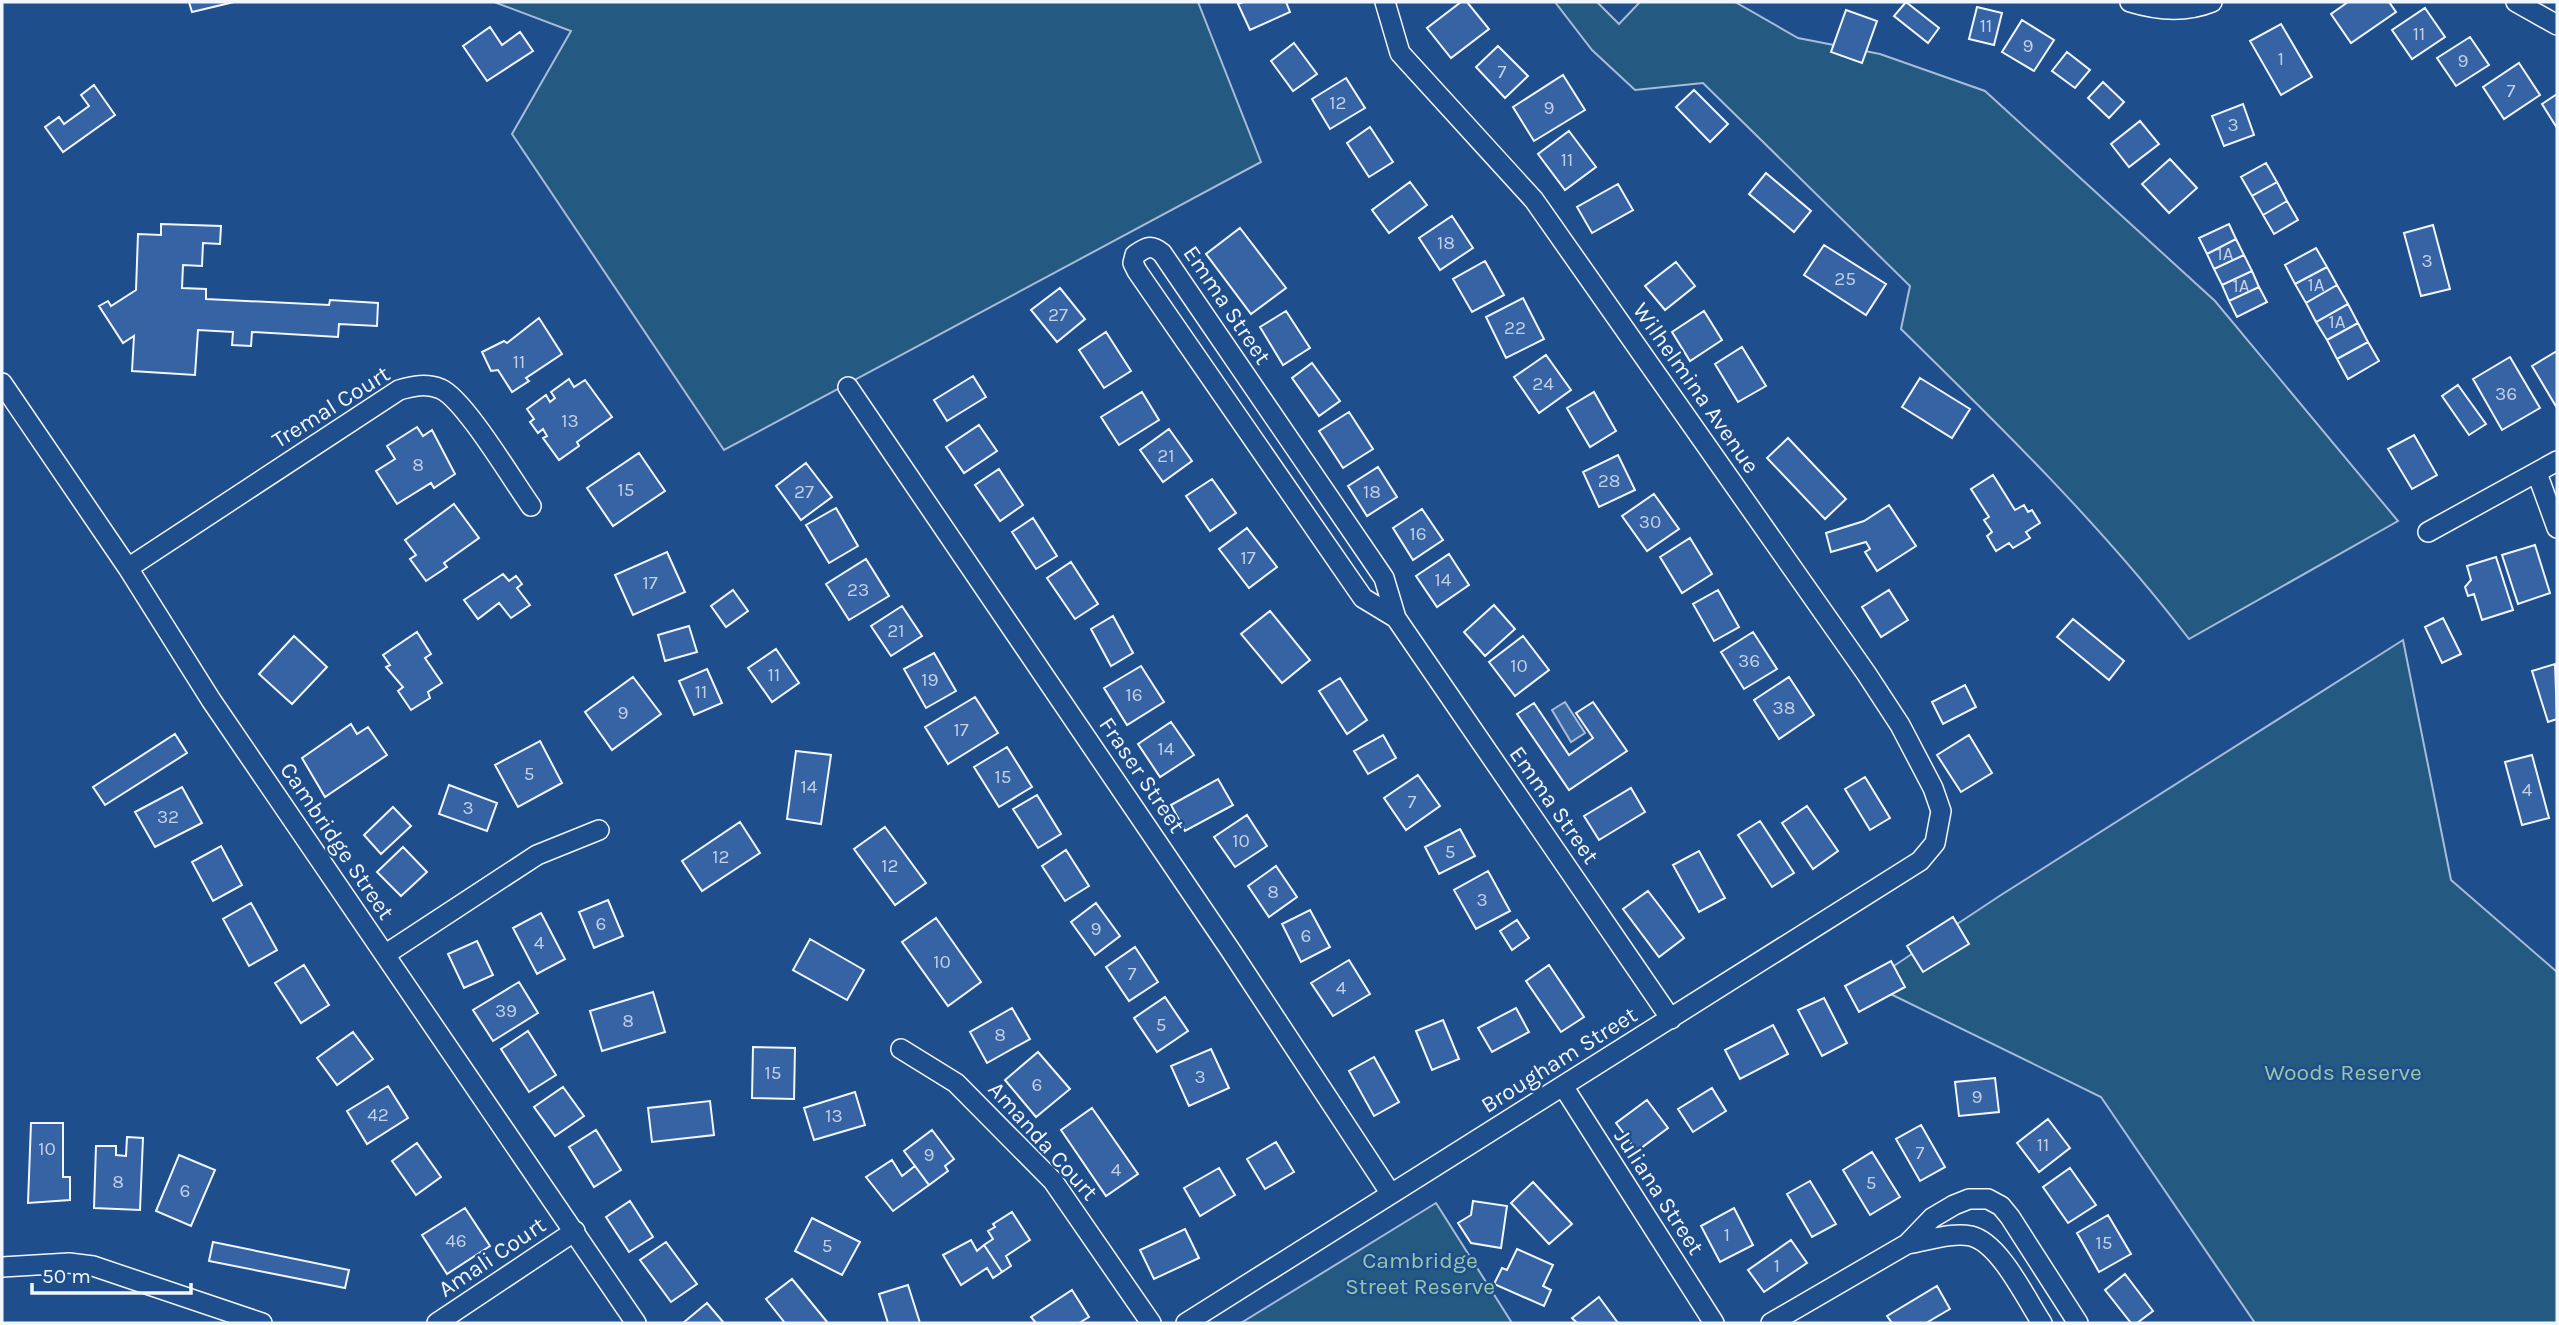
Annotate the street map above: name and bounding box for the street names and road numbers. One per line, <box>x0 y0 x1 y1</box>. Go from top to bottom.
street label: Emma Street <box>1177 241 1277 370</box>
street label: Wilhelmina Avenue <box>1627 297 1765 479</box>
street label: Tremal Court <box>267 360 395 454</box>
street label: Fraser Street <box>1093 712 1191 838</box>
street label: Emma Street <box>1504 741 1605 869</box>
street label: Cambridge Street <box>274 757 400 925</box>
street label: Brougham Street <box>1476 1001 1642 1119</box>
street label: Amanda Court <box>983 1076 1104 1206</box>
street label: Juliana Street <box>1608 1124 1710 1260</box>
street label: Amali Court <box>433 1211 551 1303</box>

